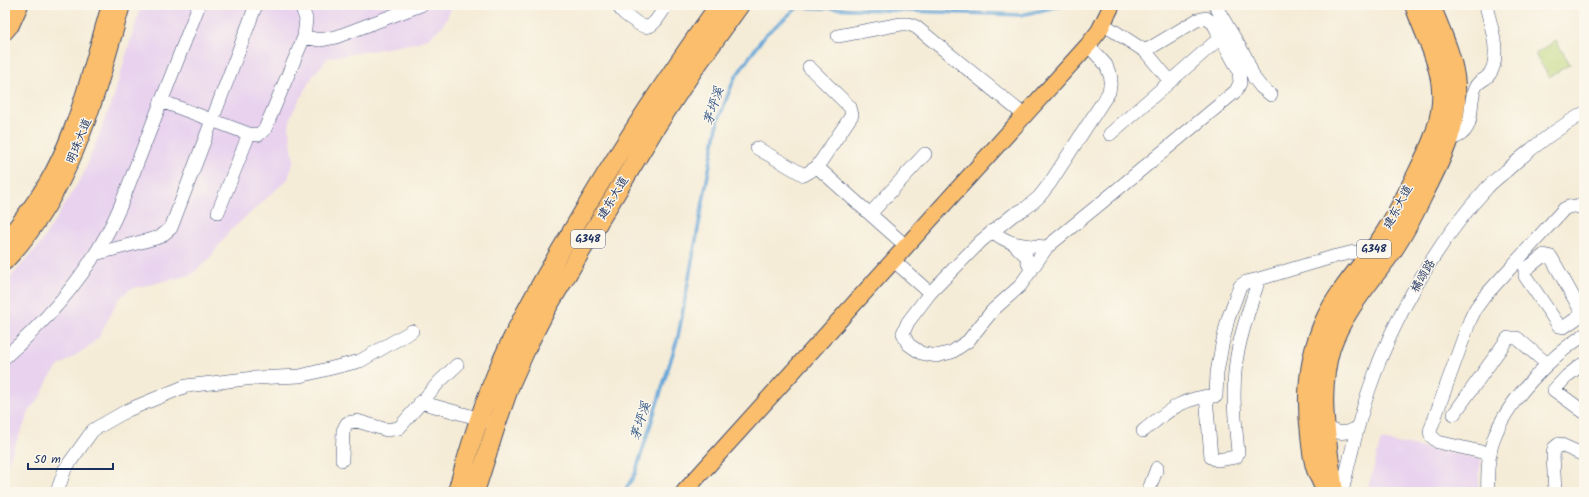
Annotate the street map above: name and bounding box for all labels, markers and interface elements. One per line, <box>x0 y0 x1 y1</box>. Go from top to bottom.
water label: 茅坪溪 <box>698 83 730 128</box>
street label: 明珠大道 <box>61 115 97 167</box>
street label: 建东大道 <box>592 173 634 223</box>
street label: 建东大道 <box>1378 181 1418 233</box>
road number: G348 <box>571 230 605 248</box>
road number: G348 <box>1357 240 1391 258</box>
street label: 橘颂路 <box>1406 256 1440 296</box>
water label: 茅坪溪 <box>625 398 657 443</box>
scale bar <box>28 445 113 471</box>
text: 50 m <box>34 450 61 469</box>

